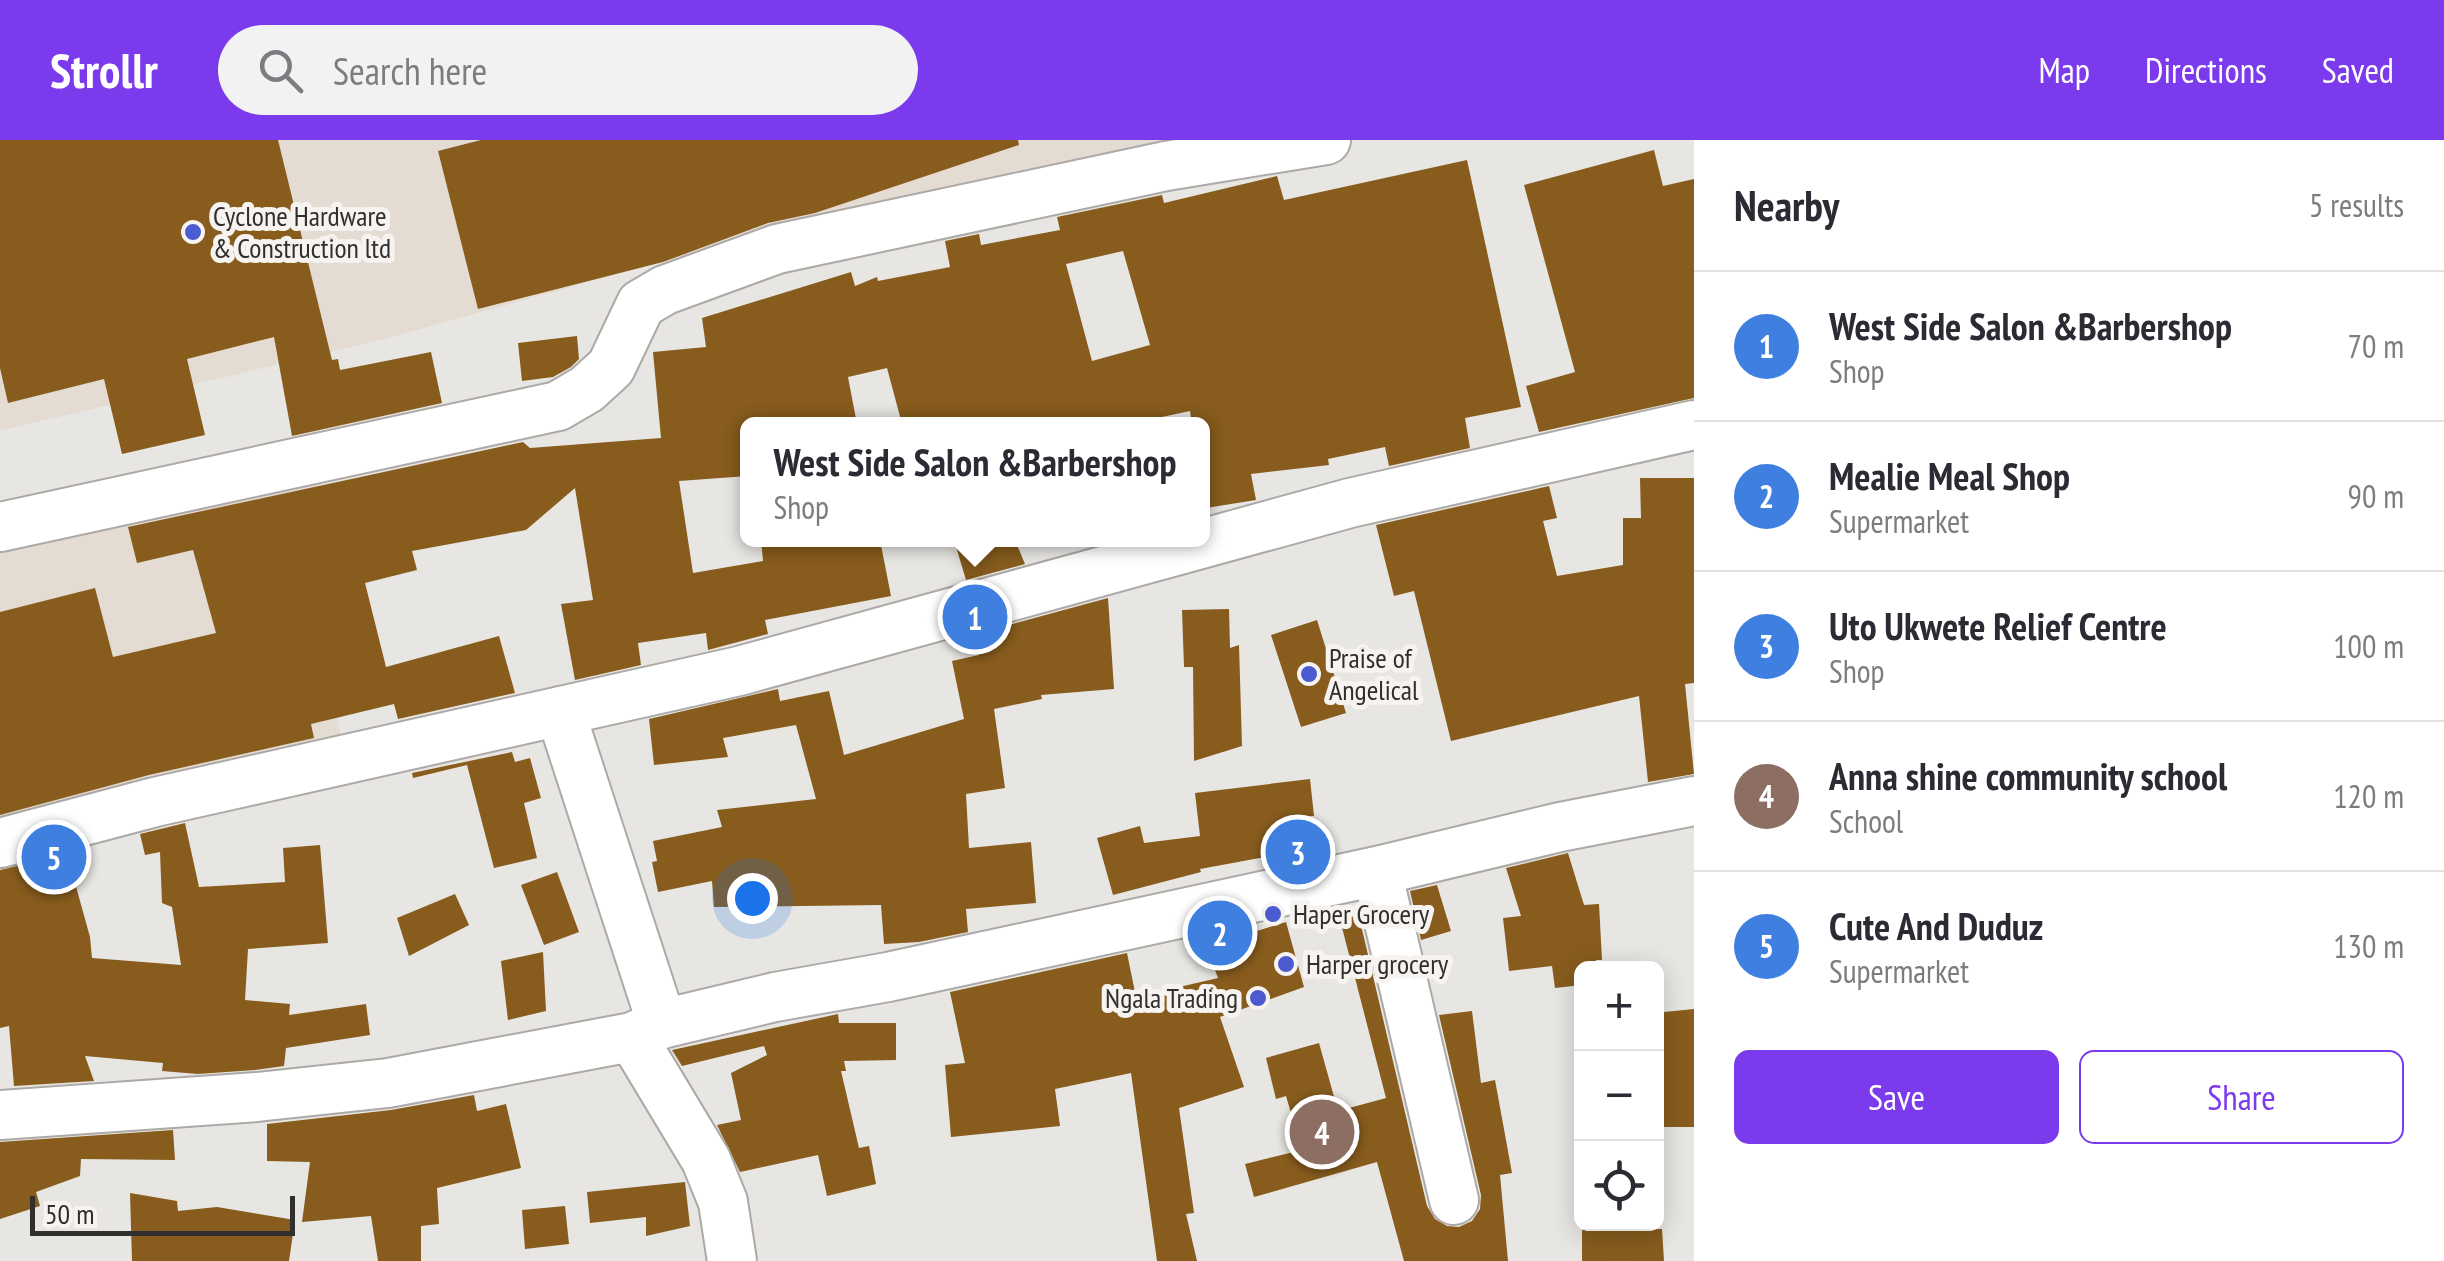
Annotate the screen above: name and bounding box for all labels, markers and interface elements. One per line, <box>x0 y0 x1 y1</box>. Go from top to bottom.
search box <box>218 25 918 115</box>
text: Strollr <box>50 39 158 101</box>
icon: search <box>253 43 308 98</box>
text: Search here <box>333 46 487 95</box>
text: Map <box>2039 47 2090 93</box>
text: Directions <box>2145 47 2267 93</box>
text: Saved <box>2322 47 2394 93</box>
text: Nearby <box>1734 178 1839 233</box>
text: 5 results <box>2309 184 2404 226</box>
place label: Cyclone Hardware & Construction ltd <box>213 197 391 266</box>
marker: Cyclone Hardware & Construction ltd <box>182 221 204 243</box>
text: West Side Salon &Barbershop <box>1829 301 2232 350</box>
text: 1 <box>1759 325 1774 367</box>
text: 70 m <box>2348 325 2404 367</box>
text: Shop <box>1829 350 1885 392</box>
popup <box>740 417 1210 547</box>
text: West Side Salon &Barbershop <box>774 437 1176 486</box>
text: Mealie Meal Shop <box>1829 451 2070 500</box>
text: 2 <box>1759 475 1774 517</box>
text: 90 m <box>2348 475 2404 517</box>
text: Shop <box>774 486 829 528</box>
text: Supermarket <box>1829 500 1969 542</box>
pin: 1 <box>942 580 1008 654</box>
text: Uto Ukwete Relief Centre <box>1829 601 2167 650</box>
text: 3 <box>1759 625 1774 667</box>
text: 100 m <box>2333 625 2404 667</box>
place label: Praise of Angelical <box>1329 639 1419 708</box>
text: Shop <box>1829 650 1885 692</box>
marker: Praise of Angelical <box>1298 663 1320 685</box>
text: Anna shine community school <box>1829 751 2227 800</box>
text: 4 <box>1759 775 1774 817</box>
text: 120 m <box>2333 775 2404 817</box>
text: School <box>1829 800 1903 842</box>
pin: 3 <box>1266 814 1330 890</box>
pin: 5 <box>22 820 86 894</box>
your location <box>727 873 778 924</box>
place label: Haper Grocery <box>1293 895 1430 932</box>
pin: 2 <box>1188 896 1252 970</box>
text: Cute And Duduz <box>1829 901 2043 950</box>
marker: Haper Grocery <box>1262 903 1284 925</box>
text: 5 <box>1759 925 1774 967</box>
text: 130 m <box>2333 925 2404 967</box>
place label: Harper grocery <box>1306 945 1449 982</box>
text: Supermarket <box>1829 950 1969 992</box>
marker: Harper grocery <box>1275 953 1297 975</box>
map controls <box>1574 961 1664 1231</box>
button: + <box>1574 961 1664 1051</box>
place label: Ngala Trading <box>1105 979 1238 1016</box>
marker: Ngala Trading <box>1247 987 1269 1009</box>
button: Save <box>1734 1050 2059 1144</box>
button: Share <box>2079 1050 2404 1144</box>
button: − <box>1574 1051 1664 1141</box>
pin: 4 <box>1290 1094 1354 1170</box>
button: locate <box>1574 1141 1664 1231</box>
scale bar <box>30 1191 295 1236</box>
text: 50 m <box>45 1195 94 1232</box>

